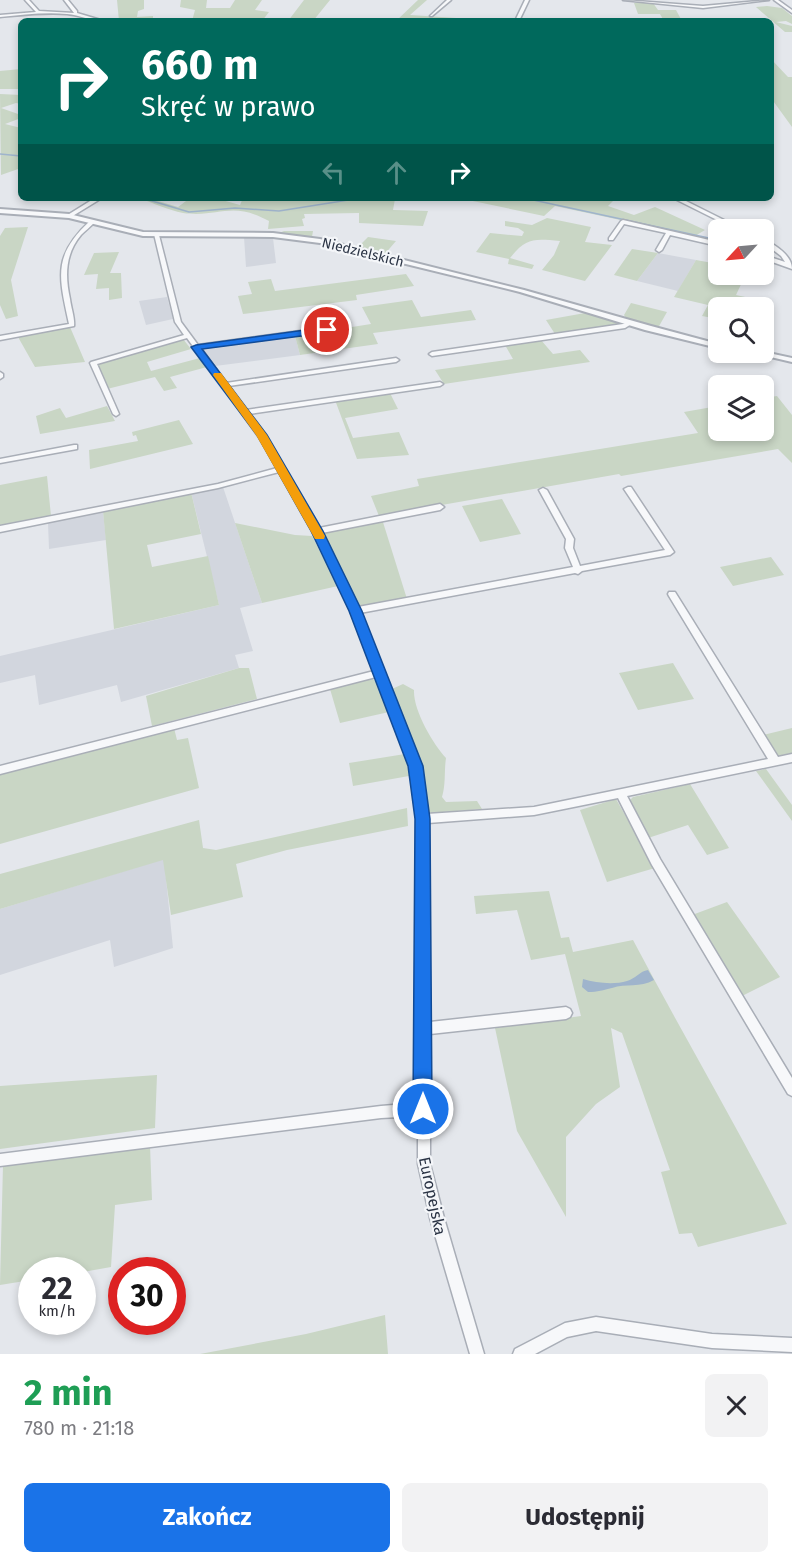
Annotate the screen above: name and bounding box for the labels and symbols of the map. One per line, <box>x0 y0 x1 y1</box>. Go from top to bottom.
north arrow <box>708 219 774 285</box>
street label: Niedzielskich <box>320 234 406 271</box>
pin <box>301 304 352 355</box>
position arrow <box>391 1077 455 1141</box>
street label: Europejska <box>415 1155 450 1237</box>
speed limit sign: 30 <box>108 1257 186 1335</box>

